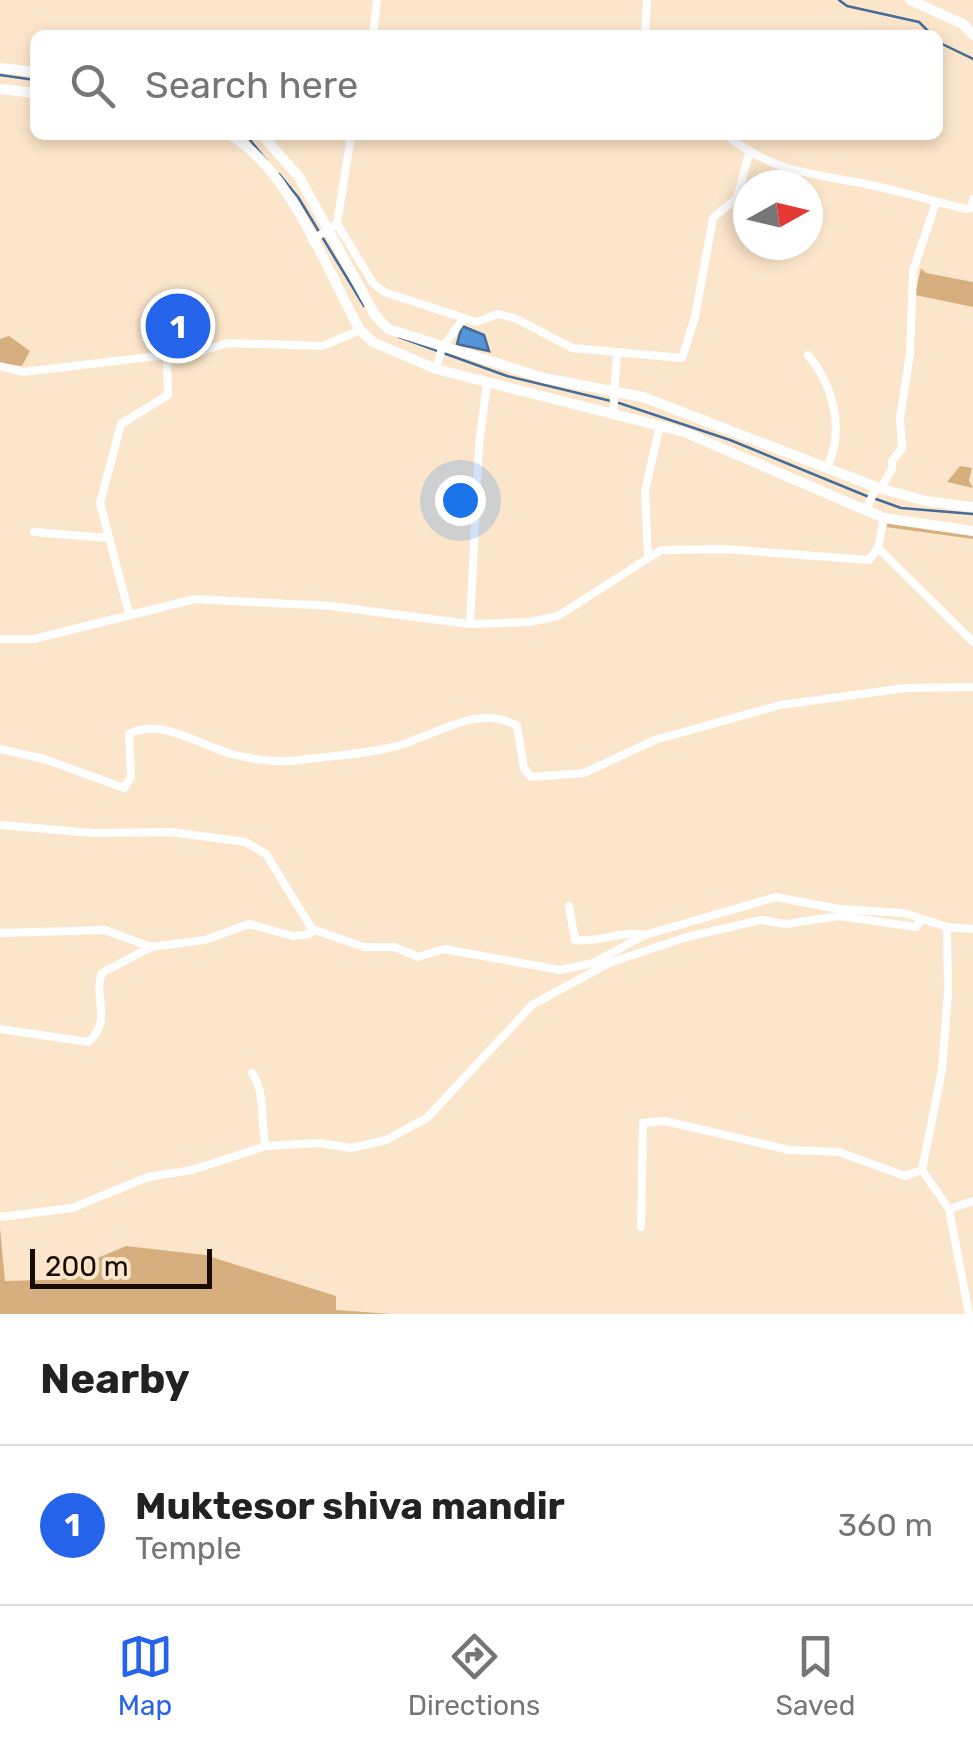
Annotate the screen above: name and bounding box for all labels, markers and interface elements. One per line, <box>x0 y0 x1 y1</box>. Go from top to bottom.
search box <box>30 30 943 140</box>
icon: search <box>65 58 120 113</box>
text: Search here <box>145 62 358 108</box>
north arrow <box>733 170 823 260</box>
pin: 1 <box>146 288 210 364</box>
your location <box>435 475 486 526</box>
scale bar <box>30 1244 212 1288</box>
text: 200 m <box>45 1250 129 1283</box>
text: Nearby <box>40 1354 190 1404</box>
text: Muktesor shiva mandir <box>135 1483 565 1529</box>
text: 1 <box>65 1506 80 1544</box>
text: 360 m <box>838 1506 933 1544</box>
text: Temple <box>135 1529 242 1567</box>
tab: Map <box>118 1629 173 1722</box>
tab: Directions <box>408 1629 540 1722</box>
tab: Saved <box>775 1629 855 1722</box>

